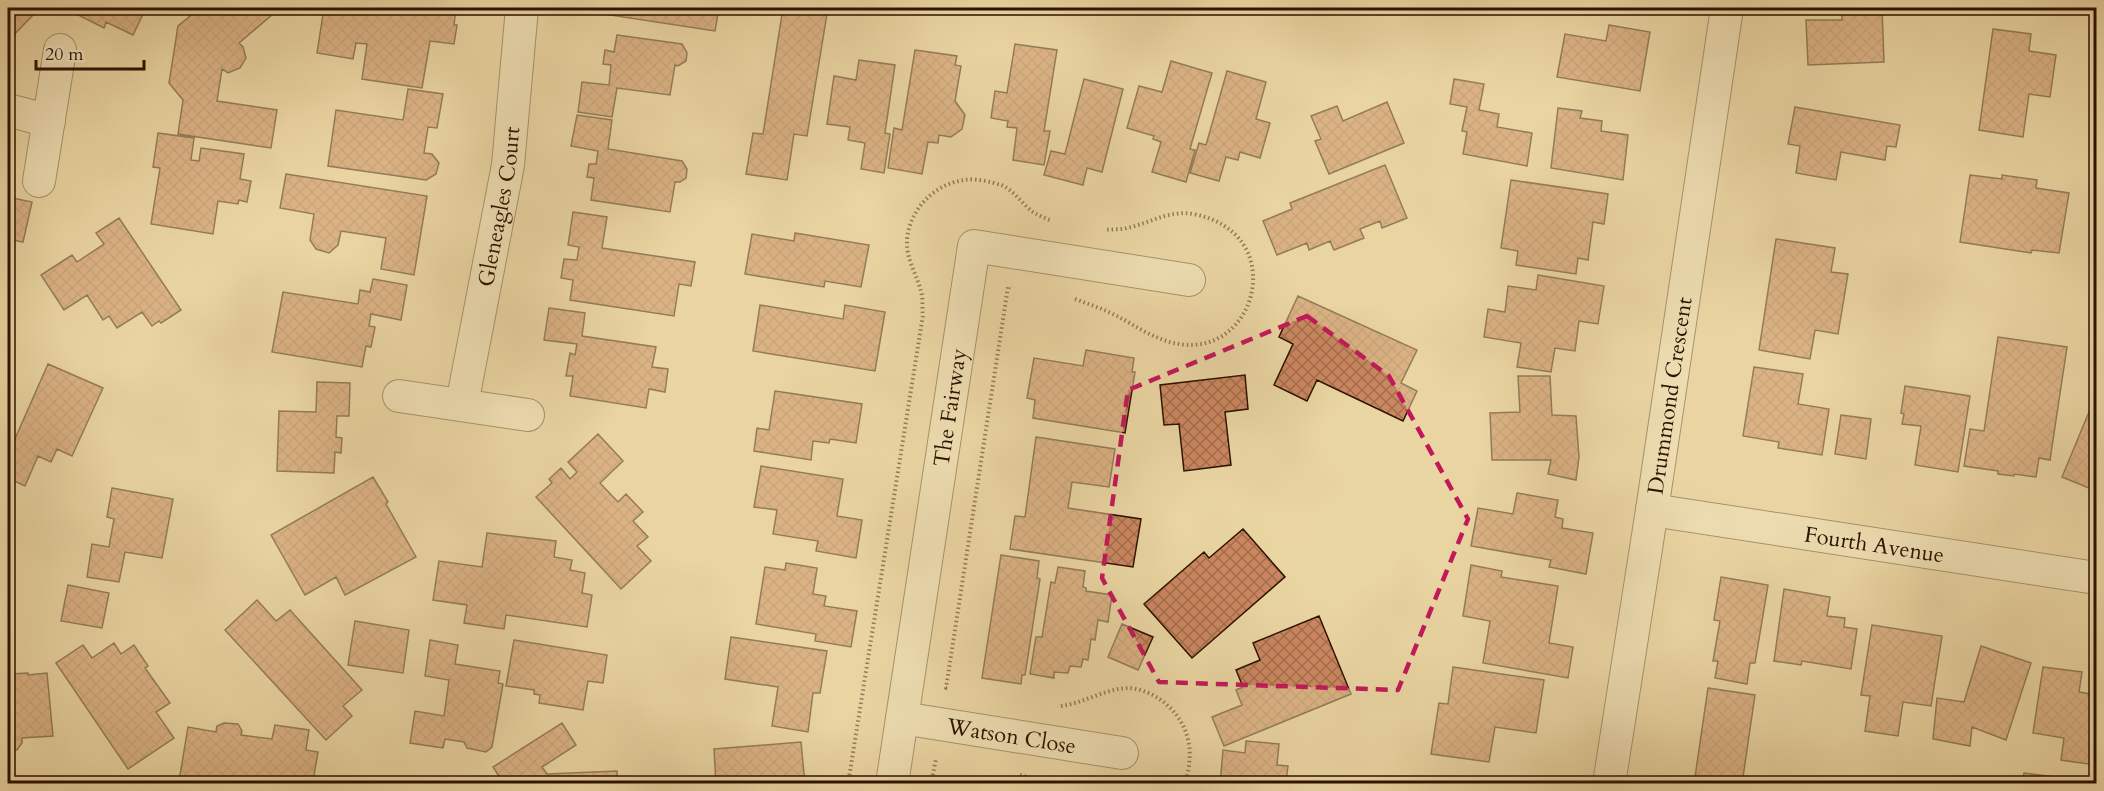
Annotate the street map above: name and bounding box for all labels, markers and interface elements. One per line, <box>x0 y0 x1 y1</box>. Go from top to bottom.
scale bar <box>36 33 144 71</box>
text: 20 m <box>45 42 84 67</box>
street label: Gleneagles Court <box>471 125 527 289</box>
street label: Drummond Crescent <box>1641 295 1700 496</box>
street label: The Fairway <box>927 346 974 469</box>
street label: Fourth Avenue <box>1802 520 1946 571</box>
street label: Watson Close <box>944 711 1078 761</box>

